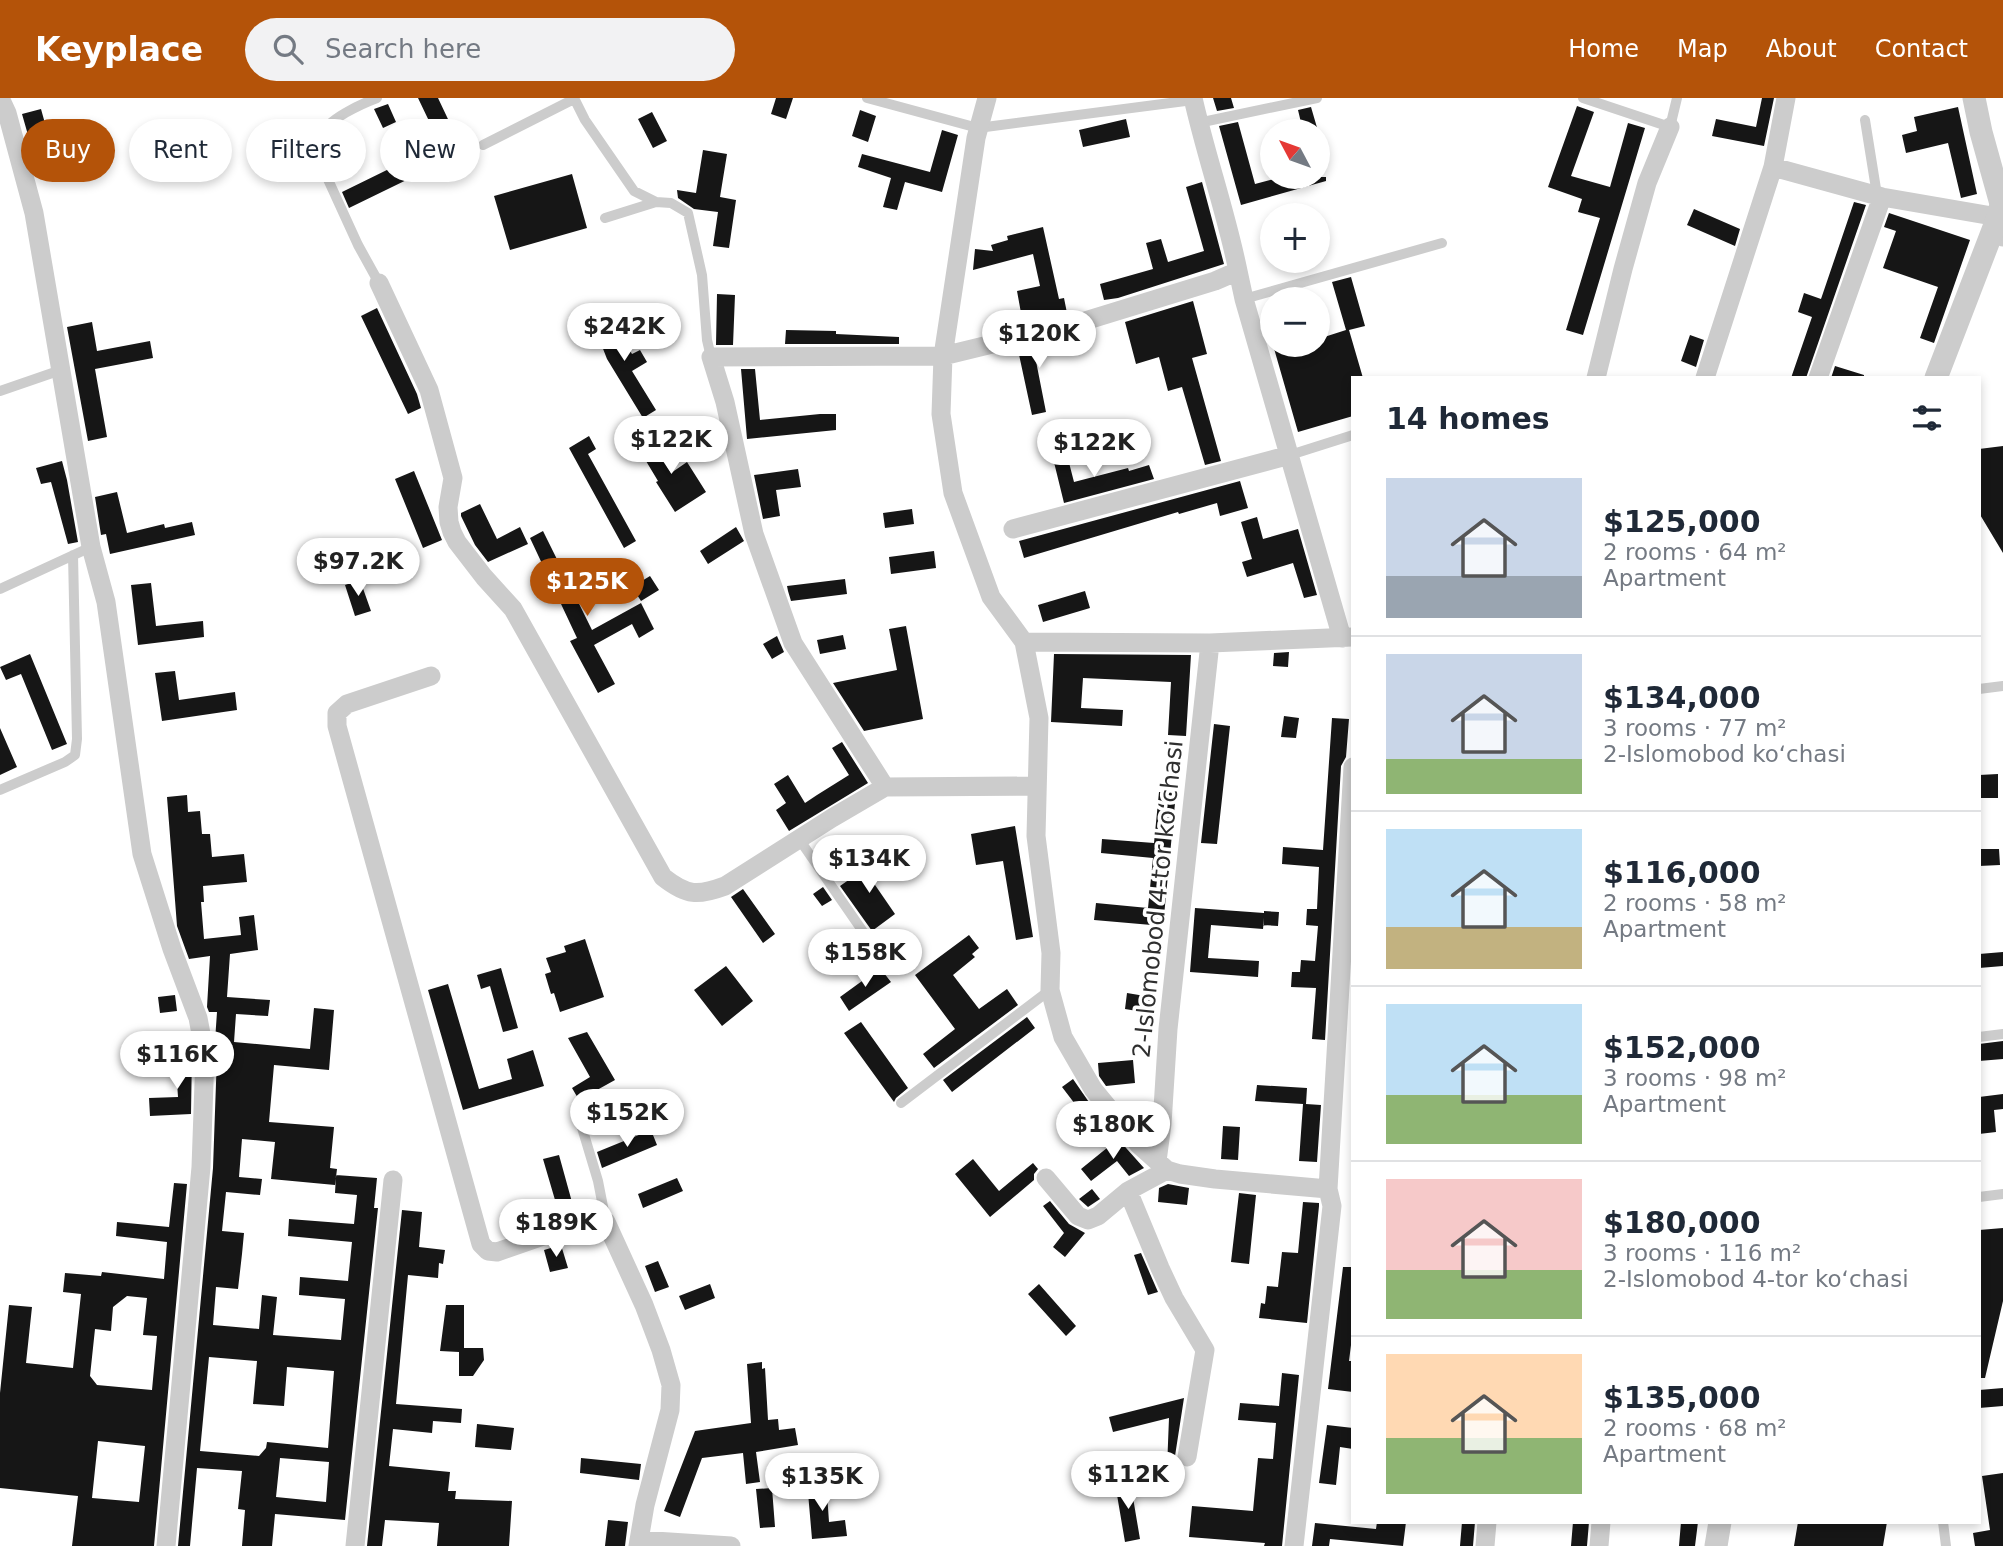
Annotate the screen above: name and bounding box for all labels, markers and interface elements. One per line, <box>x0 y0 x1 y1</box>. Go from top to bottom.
search box <box>245 18 735 81</box>
text: Keyplace <box>35 30 203 69</box>
icon: search <box>269 30 307 68</box>
text: Search here <box>325 34 481 64</box>
text: Home <box>1568 35 1639 63</box>
text: Map <box>1677 35 1728 63</box>
text: About <box>1766 35 1837 63</box>
text: Contact <box>1875 35 1968 63</box>
chip: Buy <box>21 119 115 182</box>
chip: Rent <box>129 119 232 182</box>
chip: Filters <box>246 119 366 182</box>
chip: New <box>380 119 480 182</box>
north arrow <box>1260 119 1330 189</box>
map controls <box>1260 119 1330 357</box>
button: + <box>1260 203 1330 273</box>
button: − <box>1260 287 1330 357</box>
pin: $242K <box>575 303 673 363</box>
pin: $120K <box>990 310 1088 370</box>
text: $242K <box>583 313 665 339</box>
text: $120K <box>998 320 1080 346</box>
icon: filters <box>1908 399 1946 437</box>
text: 14 homes <box>1386 401 1550 436</box>
pin: $122K <box>622 416 720 476</box>
pin: $122K <box>1045 420 1143 479</box>
text: $122K <box>630 426 712 452</box>
text: $122K <box>1053 429 1135 455</box>
text: $125,000 <box>1603 504 1761 539</box>
icon: home <box>1442 506 1526 590</box>
pin: $97.2K <box>301 538 415 598</box>
text: 2 rooms · 64 m² <box>1603 539 1787 565</box>
text: $97.2K <box>313 548 403 574</box>
pin: $125K <box>538 559 636 618</box>
text: Apartment <box>1603 565 1726 591</box>
text: $125K <box>546 568 628 594</box>
text: $134,000 <box>1603 680 1761 715</box>
icon: home <box>1442 682 1526 766</box>
text: 3 rooms · 77 m² <box>1603 715 1787 741</box>
street label: 2-Islomobod 4-tor koʻchasi <box>1127 739 1189 1059</box>
text: 2-Islomobod koʻchasi <box>1603 741 1846 767</box>
pin: $134K <box>820 836 918 895</box>
text: $134K <box>828 845 910 871</box>
text: $116,000 <box>1603 855 1761 890</box>
icon: home <box>1442 857 1526 941</box>
text: 2 rooms · 58 m² <box>1603 890 1787 916</box>
text: Apartment <box>1603 916 1726 942</box>
pin: $158K <box>816 930 914 989</box>
text: $158K <box>824 939 906 965</box>
text: $152,000 <box>1603 1030 1761 1065</box>
pin: $116K <box>128 1032 226 1091</box>
icon: home <box>1442 1032 1526 1116</box>
text: $116K <box>136 1041 218 1067</box>
text: 3 rooms · 98 m² <box>1603 1065 1787 1091</box>
pin: $152K <box>578 1090 676 1149</box>
text: Apartment <box>1603 1091 1726 1117</box>
text: $152K <box>586 1099 668 1125</box>
pin: $180K <box>1064 1102 1162 1161</box>
text: $180K <box>1072 1111 1154 1137</box>
pin: $189K <box>507 1200 605 1259</box>
text: $180,000 <box>1603 1205 1761 1240</box>
icon: home <box>1442 1207 1526 1291</box>
text: $189K <box>515 1209 597 1235</box>
text: 3 rooms · 116 m² <box>1603 1240 1801 1266</box>
text: 2-Islomobod 4-tor koʻchasi <box>1603 1266 1909 1292</box>
text: $135,000 <box>1603 1380 1761 1415</box>
icon: home <box>1442 1382 1526 1466</box>
text: 2 rooms · 68 m² <box>1603 1415 1787 1441</box>
text: Apartment <box>1603 1441 1726 1467</box>
pin: $112K <box>1079 1452 1177 1511</box>
pin: $135K <box>773 1454 871 1513</box>
text: $112K <box>1087 1461 1169 1487</box>
text: $135K <box>781 1463 863 1489</box>

